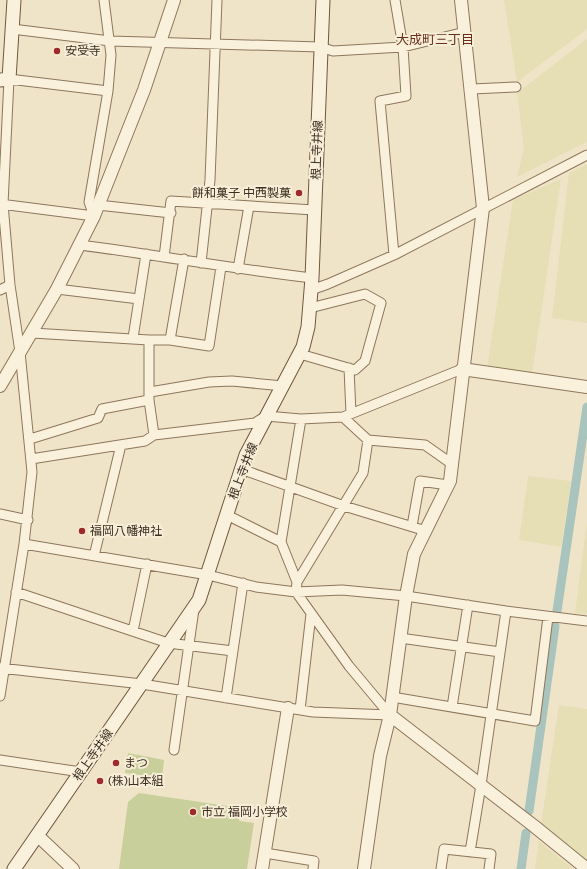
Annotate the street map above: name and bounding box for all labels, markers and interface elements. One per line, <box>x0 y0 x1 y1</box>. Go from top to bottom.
district label: 大成町三丁目 <box>396 32 474 47</box>
place label: 安受寺 <box>65 44 101 58</box>
marker: 安受寺 <box>52 46 62 56</box>
street label: 根上寺井線 <box>309 120 325 180</box>
place label: 餅和菓子 中西製菓 <box>192 186 291 200</box>
marker: 餅和菓子 中西製菓 <box>294 188 304 198</box>
street label: 根上寺井線 <box>226 440 260 502</box>
place label: 福岡八幡神社 <box>90 524 162 538</box>
marker: 福岡八幡神社 <box>77 526 87 536</box>
street label: 根上寺井線 <box>70 726 116 784</box>
place label: まつ <box>124 756 148 770</box>
marker: まつ <box>111 758 121 768</box>
place label: (株)山本組 <box>108 774 164 788</box>
marker: (株)山本組 <box>95 776 105 786</box>
place label: 市立 福岡小学校 <box>201 805 288 819</box>
marker: 市立 福岡小学校 <box>188 807 198 817</box>

